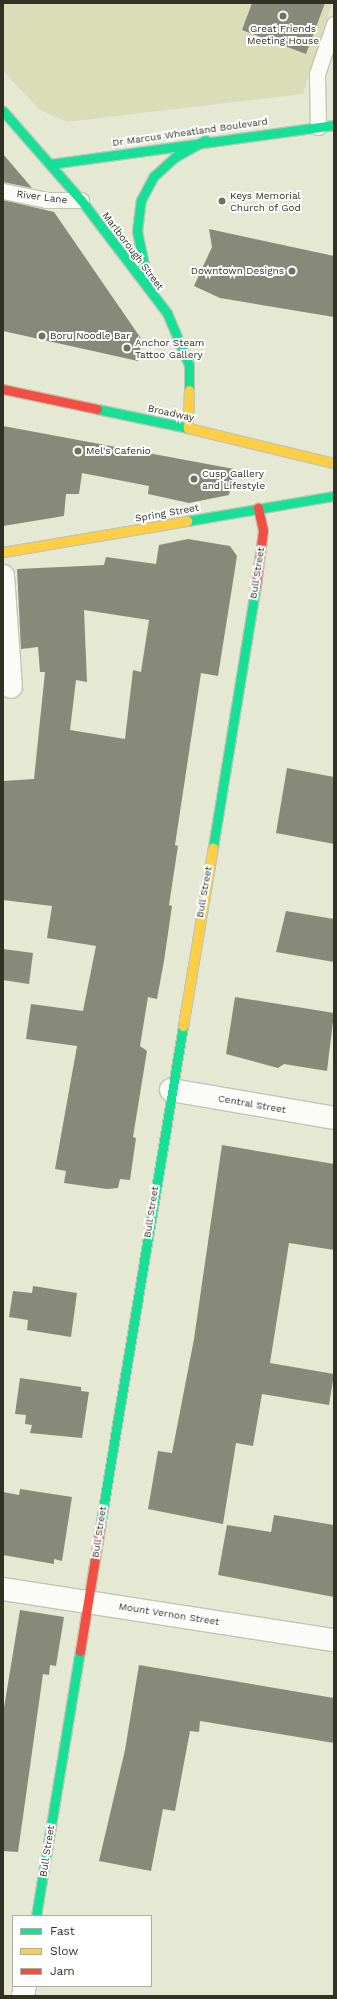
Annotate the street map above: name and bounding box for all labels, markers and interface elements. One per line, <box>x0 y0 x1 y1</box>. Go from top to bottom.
marker: Great Friends Meeting House <box>278 11 288 21</box>
place label: Great Friends Meeting House <box>247 22 319 46</box>
street label: Dr Marcus Wheatland Boulevard <box>111 115 269 149</box>
street label: River Lane <box>16 188 68 206</box>
place label: Keys Memorial Church of God <box>230 189 301 212</box>
marker: Keys Memorial Church of God <box>217 196 227 206</box>
street label: Marlborough Street <box>100 210 166 292</box>
place label: Downtown Designs <box>191 265 284 277</box>
marker: Downtown Designs <box>287 266 297 276</box>
place label: Boru Noodle Bar <box>50 330 130 342</box>
marker: Boru Noodle Bar <box>37 331 47 341</box>
place label: Anchor Steam Tattoo Gallery <box>135 336 205 360</box>
marker: Anchor Steam Tattoo Gallery <box>122 343 132 353</box>
street label: Broadway <box>147 402 195 424</box>
place label: Mel's Cafenio <box>86 445 151 457</box>
marker: Mel's Cafenio <box>73 446 83 456</box>
place label: Cusp Gallery and Lifestyle <box>202 467 265 490</box>
marker: Cusp Gallery and Lifestyle <box>189 474 199 484</box>
street label: Spring Street <box>134 502 200 524</box>
street label: Bull Street <box>247 546 267 600</box>
street label: Bull Street <box>194 865 214 919</box>
street label: Central Street <box>217 1092 287 1116</box>
street label: Bull Street <box>141 1185 161 1239</box>
street label: Bull Street <box>89 1505 109 1559</box>
street label: Mount Vernon Street <box>118 1600 220 1628</box>
street label: Bull Street <box>37 1824 57 1878</box>
legend <box>12 1915 152 1987</box>
text: Fast <box>50 1924 75 1938</box>
text: Slow <box>50 1944 78 1958</box>
text: Jam <box>50 1964 75 1978</box>

